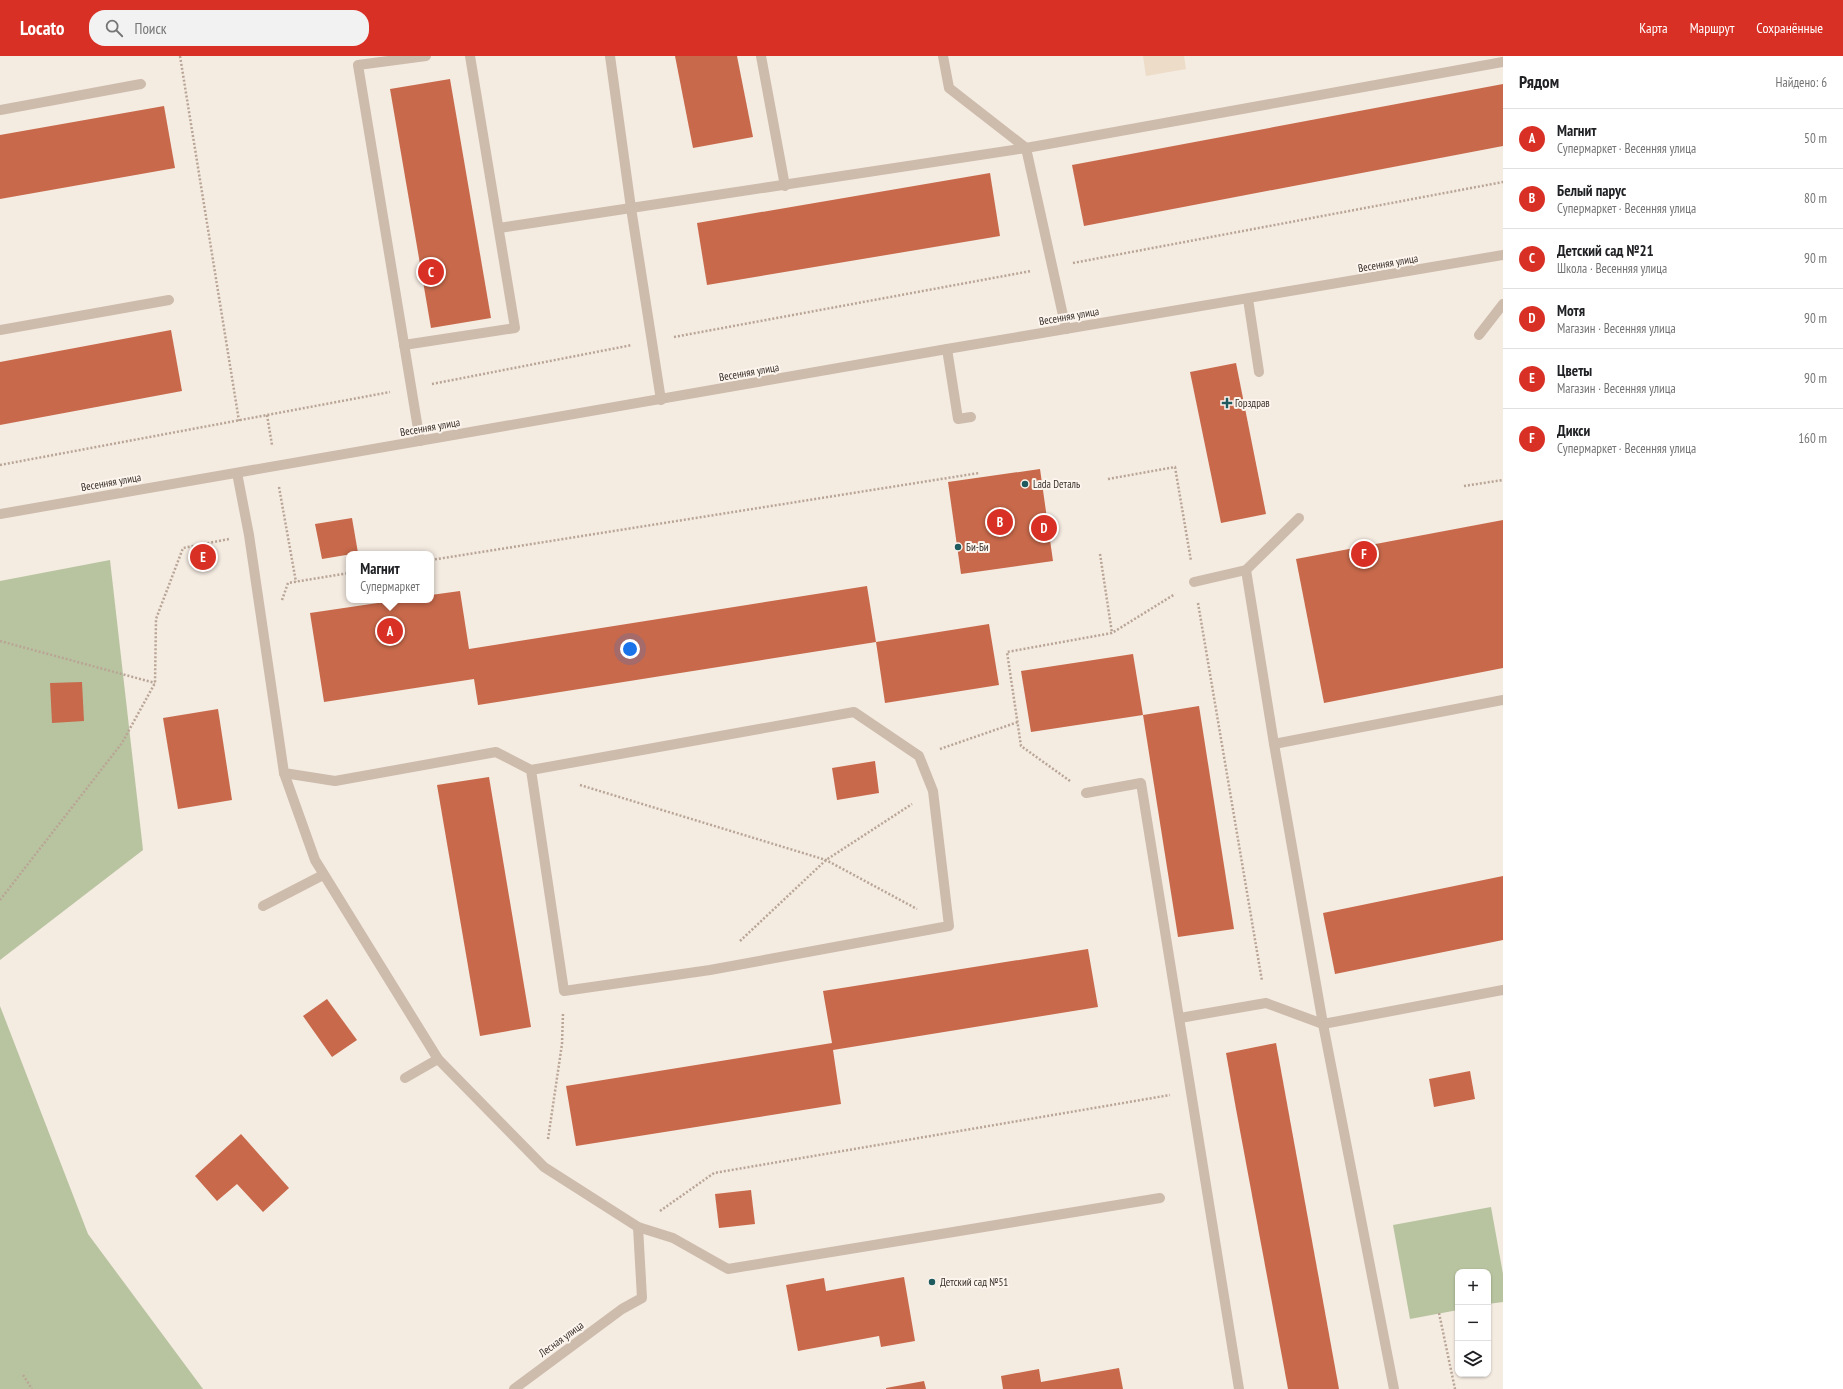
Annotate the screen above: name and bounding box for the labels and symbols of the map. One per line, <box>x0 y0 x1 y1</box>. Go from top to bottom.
street label: Весенняя улица <box>1357 251 1419 275</box>
pin: C <box>418 257 444 287</box>
street label: Весенняя улица <box>1038 304 1100 328</box>
street label: Весенняя улица <box>718 360 780 384</box>
place label: Горздрав <box>1235 396 1270 410</box>
marker: Горздрав <box>1222 398 1232 408</box>
street label: Весенняя улица <box>399 415 461 439</box>
street label: Весенняя улица <box>80 470 142 494</box>
place label: Lada Dеталь <box>1033 477 1080 491</box>
marker: Lada Dеталь <box>1020 479 1030 489</box>
pin: B <box>987 507 1013 537</box>
pin: D <box>1031 513 1057 543</box>
pin: F <box>1351 539 1377 569</box>
place label: Би-Би <box>966 540 989 554</box>
pin: E <box>190 542 216 572</box>
marker: Би-Би <box>953 542 963 552</box>
pin: A <box>377 616 403 646</box>
your location <box>620 639 640 659</box>
place label: Детский сад №51 <box>940 1275 1008 1289</box>
marker: Детский сад №51 <box>927 1277 937 1287</box>
street label: Лесная улица <box>535 1318 586 1361</box>

